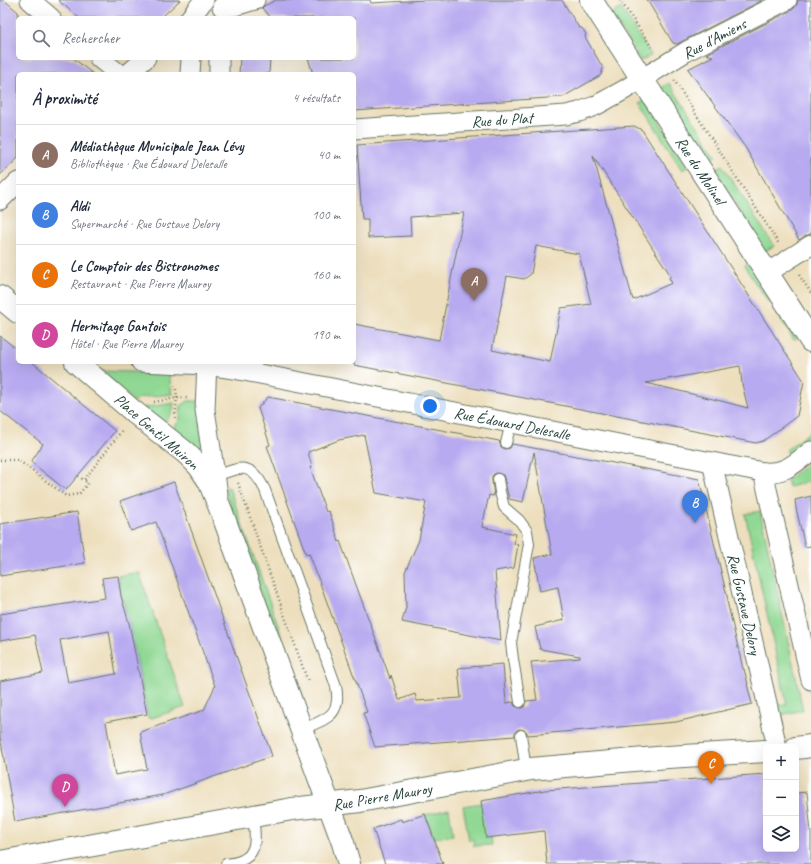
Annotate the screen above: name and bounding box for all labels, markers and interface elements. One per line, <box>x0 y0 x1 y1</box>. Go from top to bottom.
street label: Rue d'Amiens <box>679 13 751 64</box>
search box <box>16 16 356 60</box>
icon: search <box>30 27 52 49</box>
text: Rechercher <box>62 29 120 48</box>
text: À proximité <box>32 88 97 109</box>
text: 4 résultats <box>292 90 340 106</box>
street label: Rue du Plat <box>471 108 536 132</box>
street label: Rue du Molinel <box>671 133 731 211</box>
text: Médiathèque Municipale Jean Lévy <box>70 137 244 156</box>
text: A <box>42 147 48 163</box>
text: 40 m <box>318 147 340 163</box>
text: Bibliothèque · Rue Édouard Delesalle <box>70 156 227 172</box>
text: Aldi <box>70 197 89 216</box>
text: B <box>42 207 48 223</box>
text: 100 m <box>312 207 340 223</box>
text: Supermarché · Rue Gustave Delory <box>70 216 219 232</box>
text: Le Comptoir des Bistronomes <box>70 257 218 276</box>
text: C <box>42 267 48 283</box>
text: 160 m <box>312 267 340 283</box>
pin: A <box>461 268 487 301</box>
text: Restaurant · Rue Pierre Mauroy <box>70 276 211 292</box>
text: Hermitage Gantois <box>70 317 166 336</box>
text: D <box>41 327 49 343</box>
text: 190 m <box>312 327 340 343</box>
text: Hôtel · Rue Pierre Mauroy <box>70 336 183 352</box>
street label: Place Gentil Muiron <box>110 389 204 475</box>
your location <box>420 396 440 416</box>
street label: Rue Édouard Delesalle <box>452 403 573 445</box>
pin: B <box>682 490 708 523</box>
street label: Rue Gustave Delory <box>723 552 766 658</box>
map controls <box>763 744 799 852</box>
button: + <box>763 744 799 780</box>
pin: C <box>698 751 724 784</box>
pin: D <box>52 774 78 807</box>
street label: Rue Pierre Mauroy <box>331 778 435 816</box>
button: − <box>763 780 799 816</box>
button: layers <box>763 816 799 852</box>

